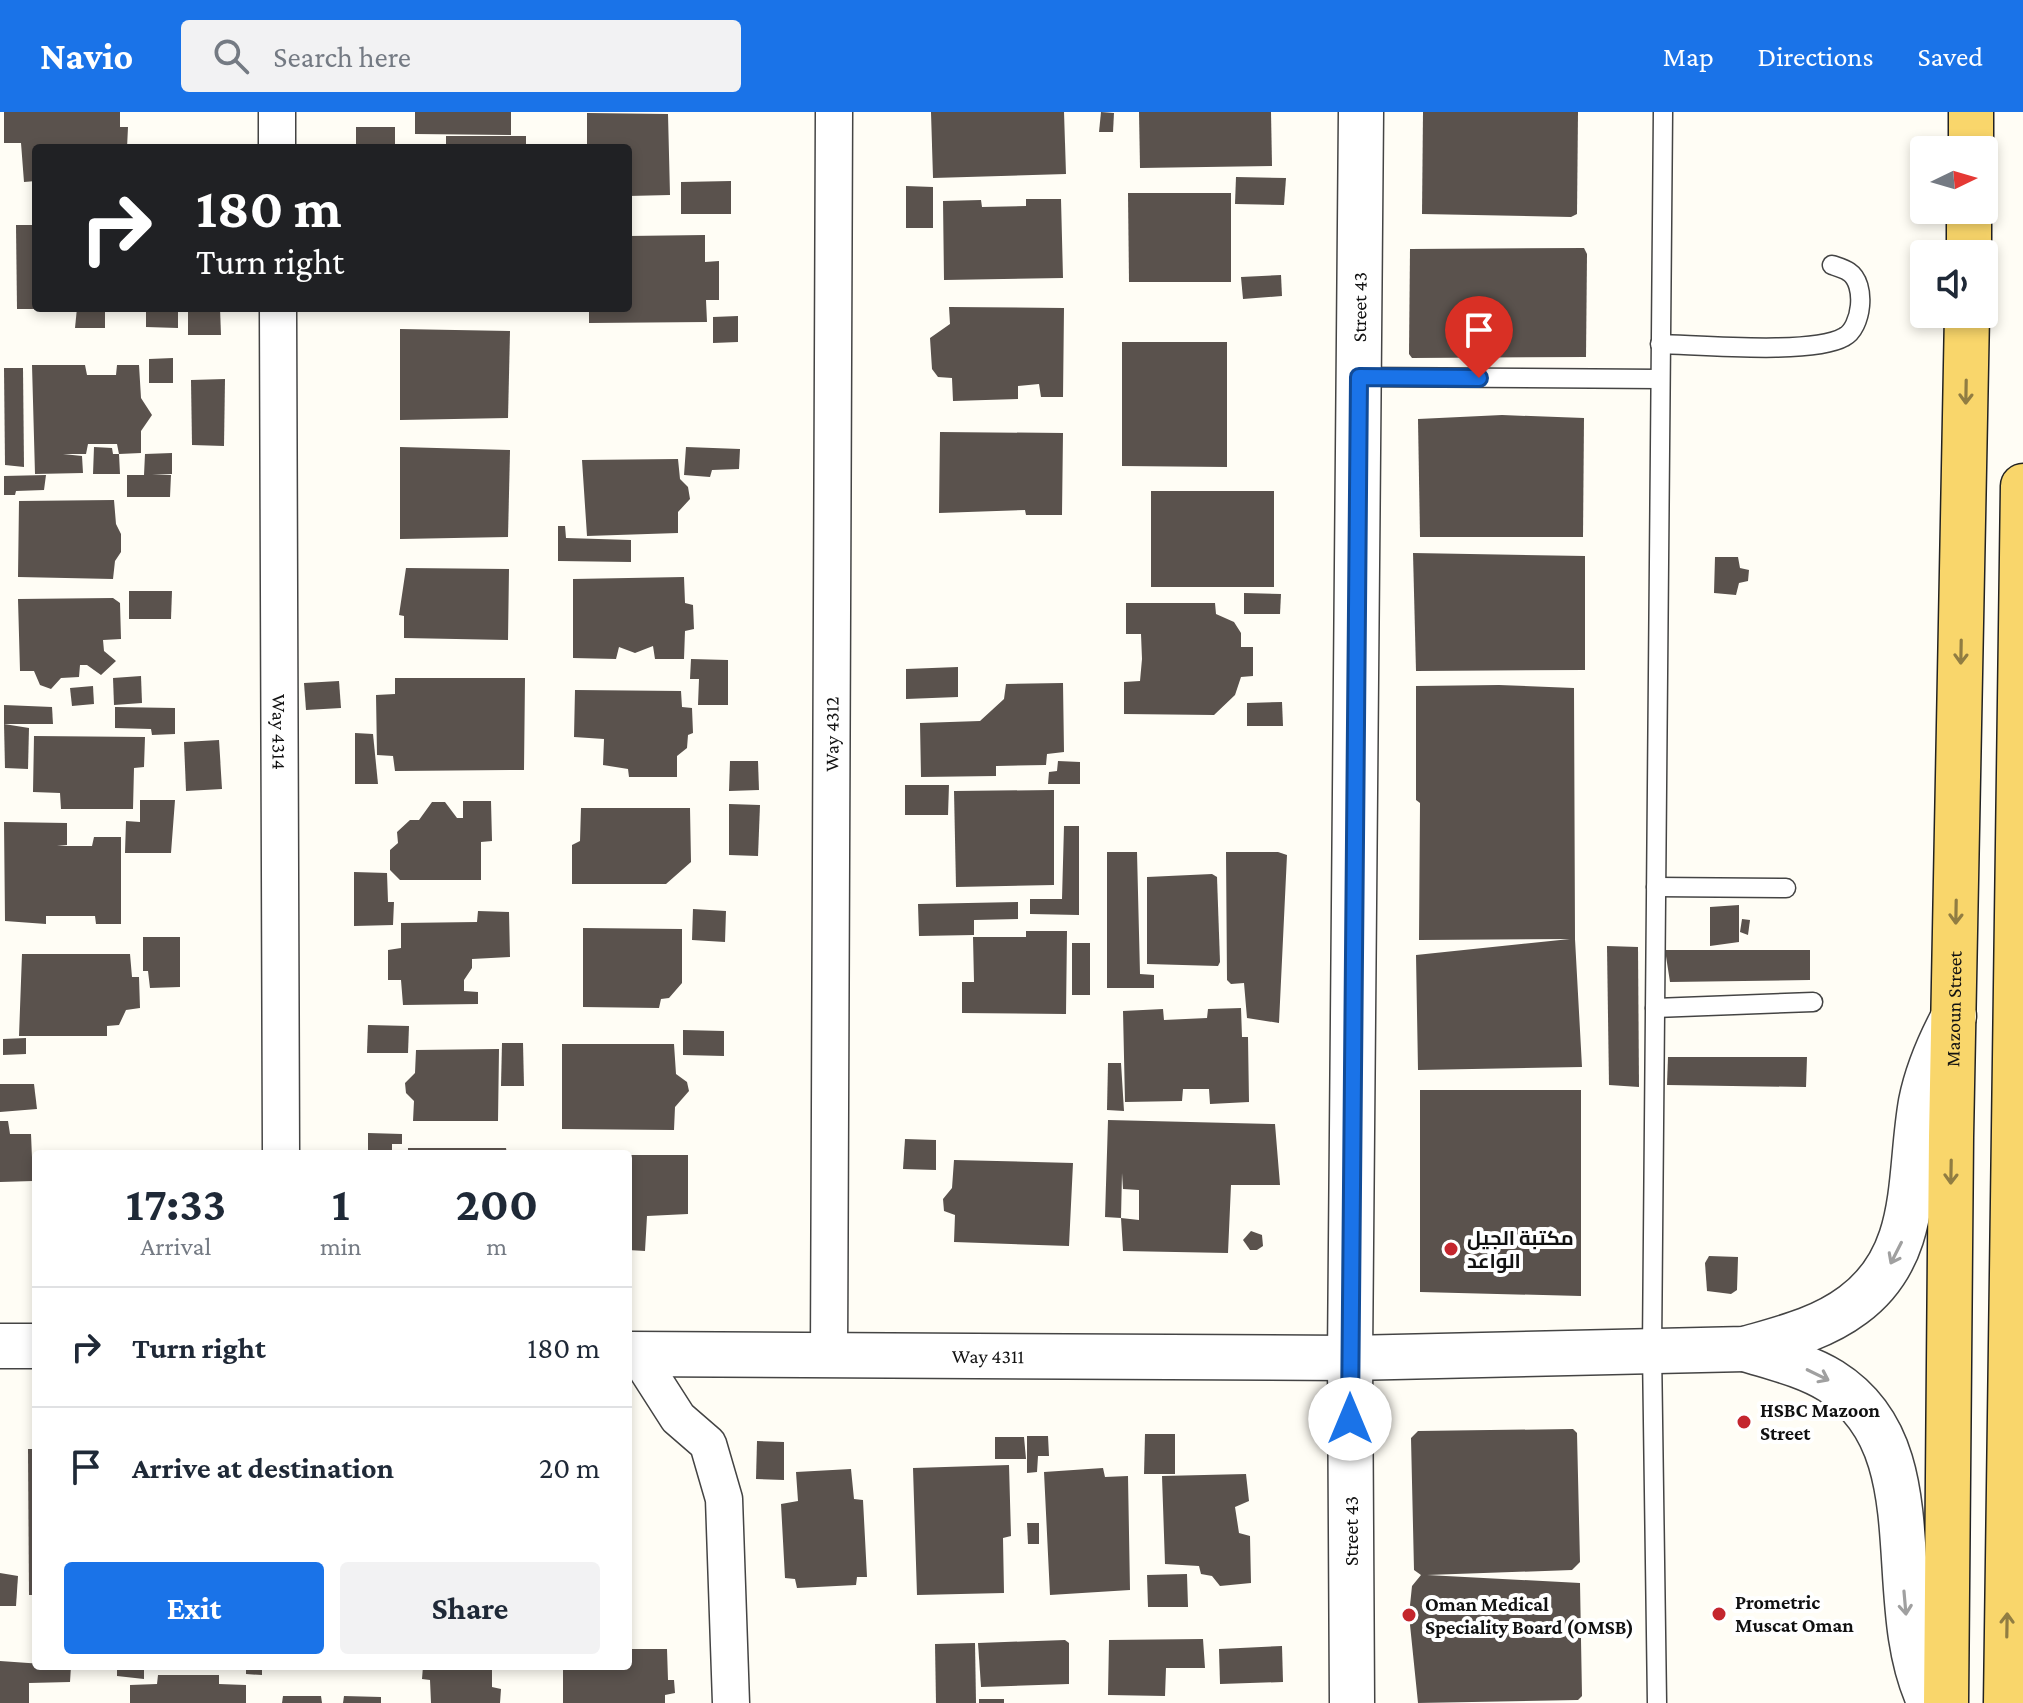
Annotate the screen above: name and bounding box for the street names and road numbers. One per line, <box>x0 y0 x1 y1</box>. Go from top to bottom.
street label: Street 43 <box>1348 272 1371 342</box>
street label: Way 4314 <box>267 694 291 770</box>
street label: Way 4312 <box>820 696 843 772</box>
street label: Mazoun Street <box>1941 950 1966 1067</box>
street label: Way 4311 <box>952 1345 1024 1368</box>
street label: Street 43 <box>1340 1496 1362 1566</box>

